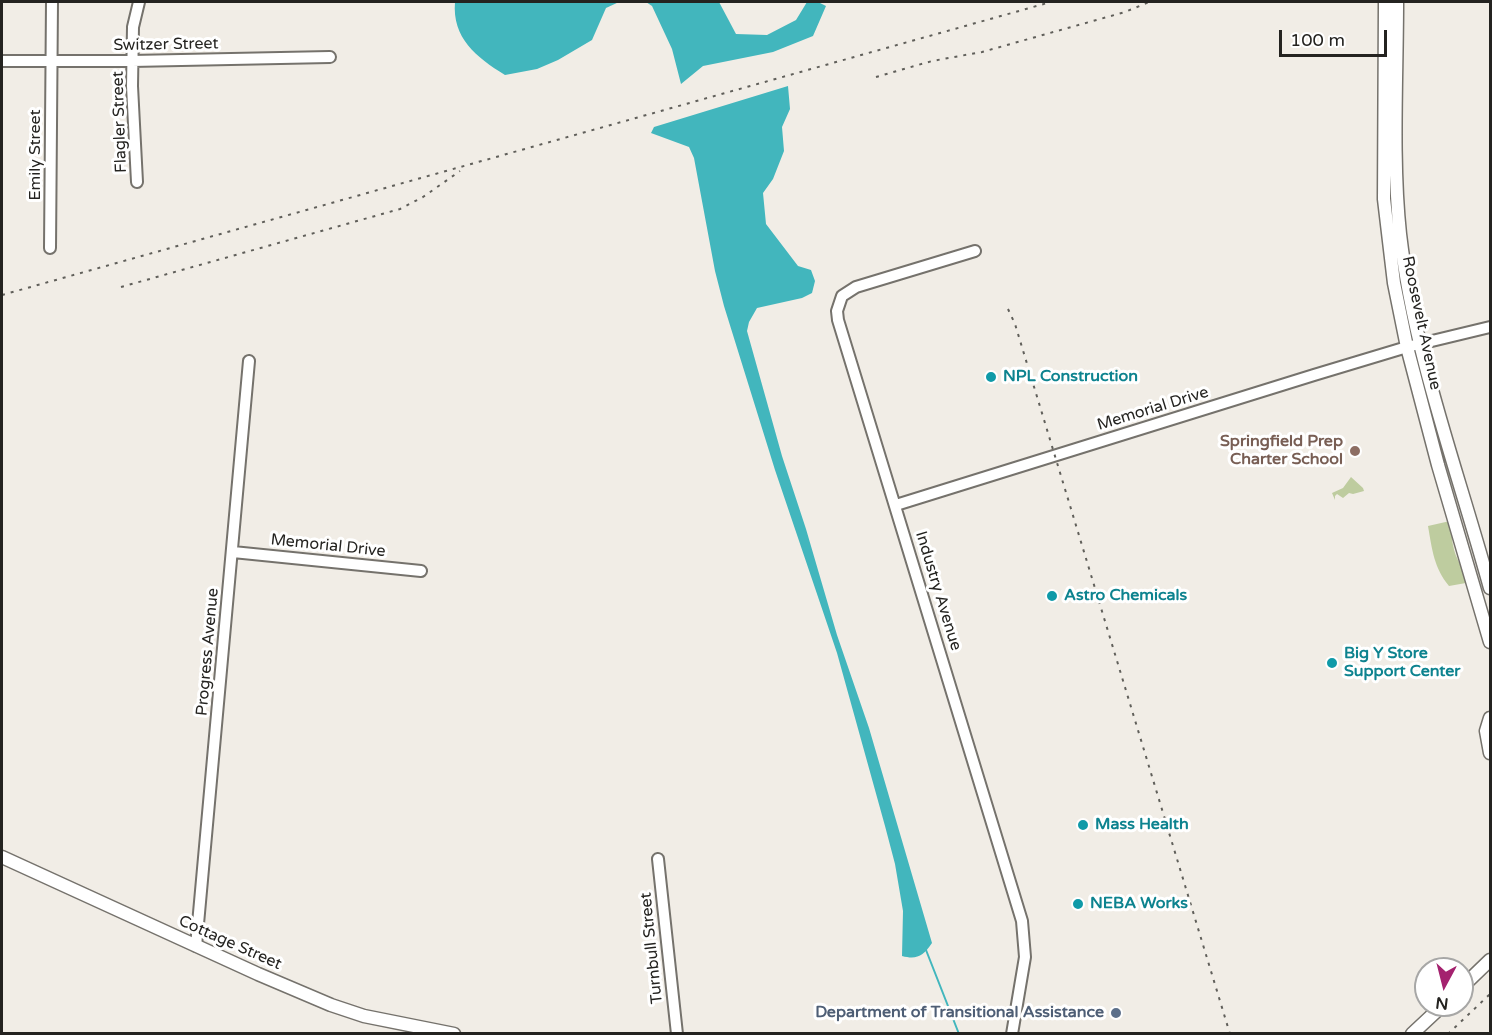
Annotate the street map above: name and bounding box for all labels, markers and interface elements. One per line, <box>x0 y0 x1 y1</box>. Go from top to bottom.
scale bar <box>1282 18 1390 56</box>
text: 100 m <box>1290 29 1345 51</box>
street label: Switzer Street <box>113 34 219 56</box>
street label: Flagler Street <box>109 71 131 173</box>
street label: Emily Street <box>26 109 46 201</box>
street label: Roosevelt Avenue <box>1397 254 1445 392</box>
place label: NPL Construction <box>1003 367 1138 387</box>
marker: NPL Construction <box>984 370 998 384</box>
street label: Memorial Drive <box>1095 383 1211 435</box>
place label: Springfield Prep Charter School <box>1220 432 1343 470</box>
marker: Springfield Prep Charter School <box>1348 444 1362 458</box>
street label: Industry Avenue <box>911 529 965 653</box>
street label: Memorial Drive <box>270 530 386 562</box>
place label: Astro Chemicals <box>1064 586 1187 606</box>
street label: Progress Avenue <box>193 587 223 717</box>
marker: Astro Chemicals <box>1045 589 1059 603</box>
place label: Big Y Store Support Center <box>1344 644 1460 682</box>
marker: Big Y Store Support Center <box>1325 656 1339 670</box>
place label: Mass Health <box>1095 815 1189 835</box>
marker: Mass Health <box>1076 818 1090 832</box>
street label: Turnbull Street <box>637 891 667 1005</box>
place label: NEBA Works <box>1090 894 1188 914</box>
marker: NEBA Works <box>1071 897 1085 911</box>
street label: Cottage Street <box>175 912 285 974</box>
north arrow <box>1414 957 1474 1017</box>
text: N <box>1434 992 1450 1014</box>
place label: Department of Transitional Assistance <box>815 1003 1104 1023</box>
marker: Department of Transitional Assistance <box>1109 1006 1123 1020</box>

